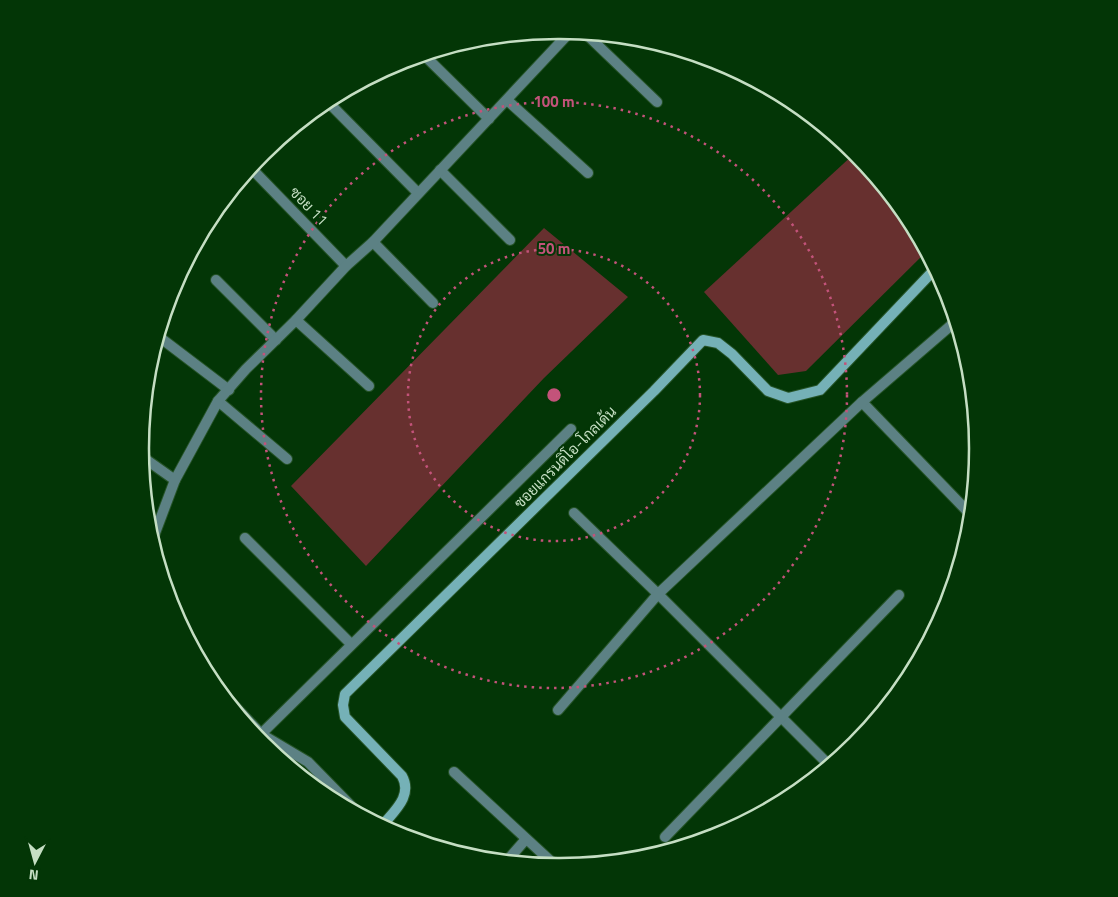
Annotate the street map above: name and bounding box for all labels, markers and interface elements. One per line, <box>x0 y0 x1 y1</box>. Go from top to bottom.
text: 100 m <box>533 90 575 113</box>
street label: ซอย 11 <box>284 181 334 231</box>
text: 50 m <box>538 237 570 260</box>
centre of rings <box>545 386 563 404</box>
street label: ซอยแกรนดิโอ-โกลเด้น <box>508 400 622 514</box>
north arrow <box>10 837 60 887</box>
text: N <box>28 864 40 886</box>

